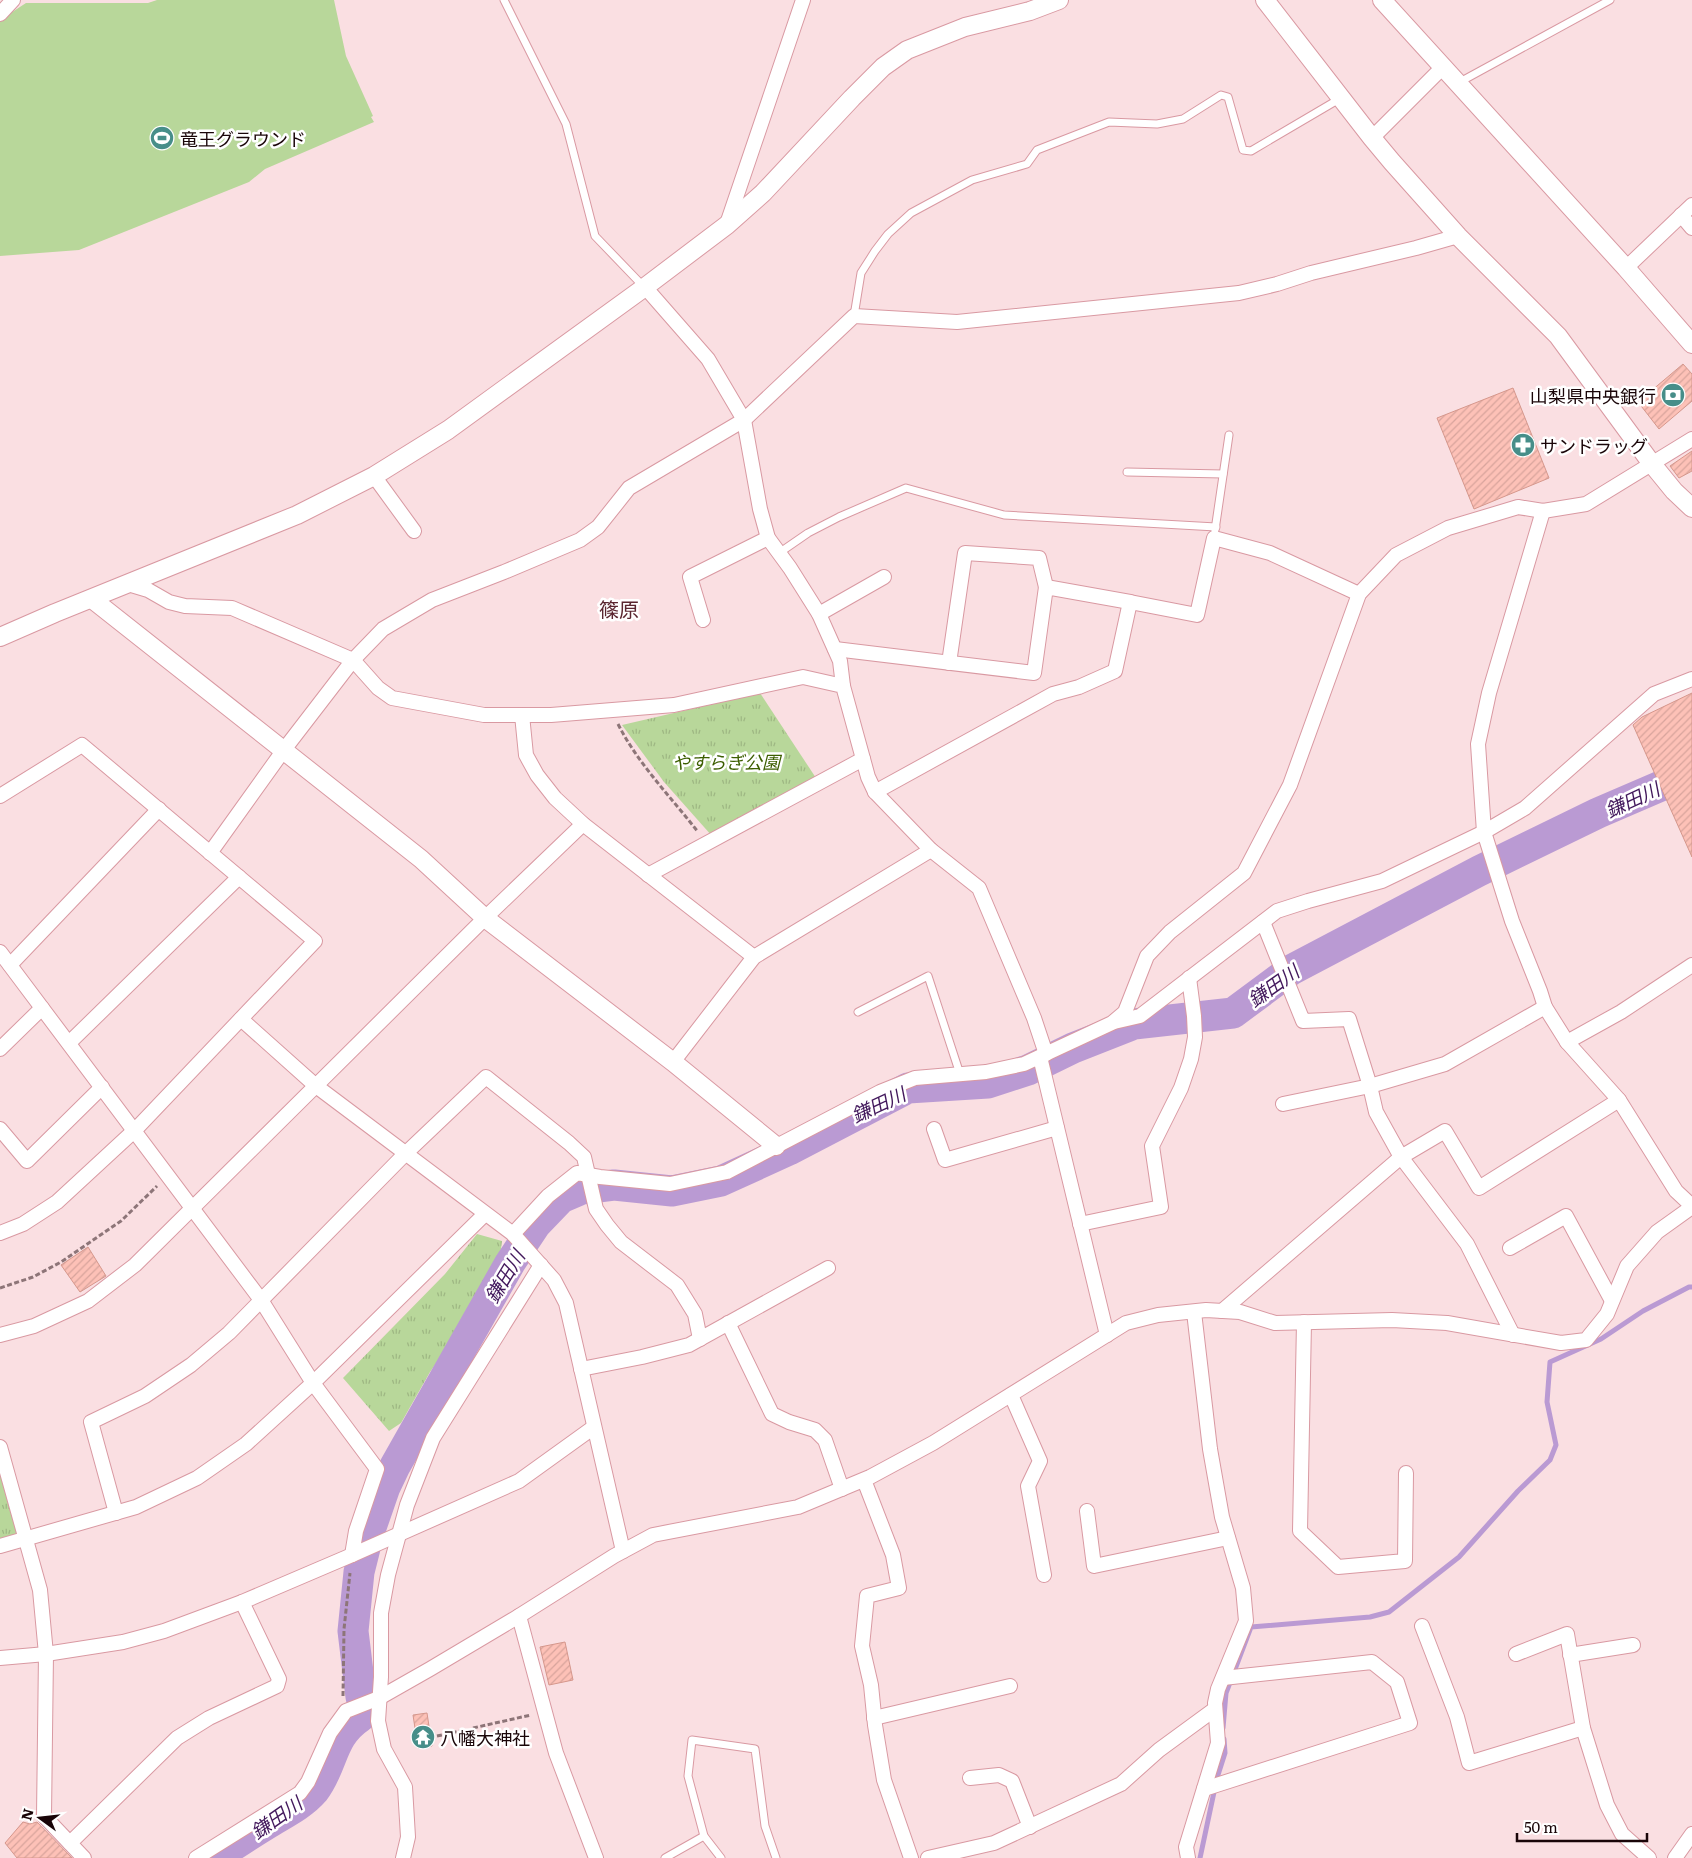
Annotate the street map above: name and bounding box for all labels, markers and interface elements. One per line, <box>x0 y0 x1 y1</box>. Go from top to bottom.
sports icon: 竜王グラウンド <box>149 125 175 151</box>
place label: 竜王グラウンド <box>180 125 306 152</box>
place label: 山梨県中央銀行 <box>1530 382 1656 409</box>
bank icon: 山梨県中央銀行 <box>1660 382 1686 408</box>
pharmacy icon: サンドラッグ <box>1510 432 1536 458</box>
place label: サンドラッグ <box>1540 432 1648 459</box>
district label: 篠原 <box>599 593 639 623</box>
park label: やすらぎ公園 <box>672 748 783 775</box>
water label: 鎌田川 <box>1600 773 1666 824</box>
water label: 鎌田川 <box>1242 956 1306 1013</box>
water label: 鎌田川 <box>846 1078 912 1129</box>
water label: 鎌田川 <box>477 1243 532 1308</box>
temple icon: 八幡大神社 <box>410 1724 436 1750</box>
place label: 八幡大神社 <box>440 1724 530 1751</box>
water label: 鎌田川 <box>245 1788 309 1845</box>
north arrow <box>15 1793 65 1843</box>
text: N <box>15 1806 38 1823</box>
scale bar <box>1517 1810 1647 1842</box>
text: 50 m <box>1524 1815 1558 1838</box>

